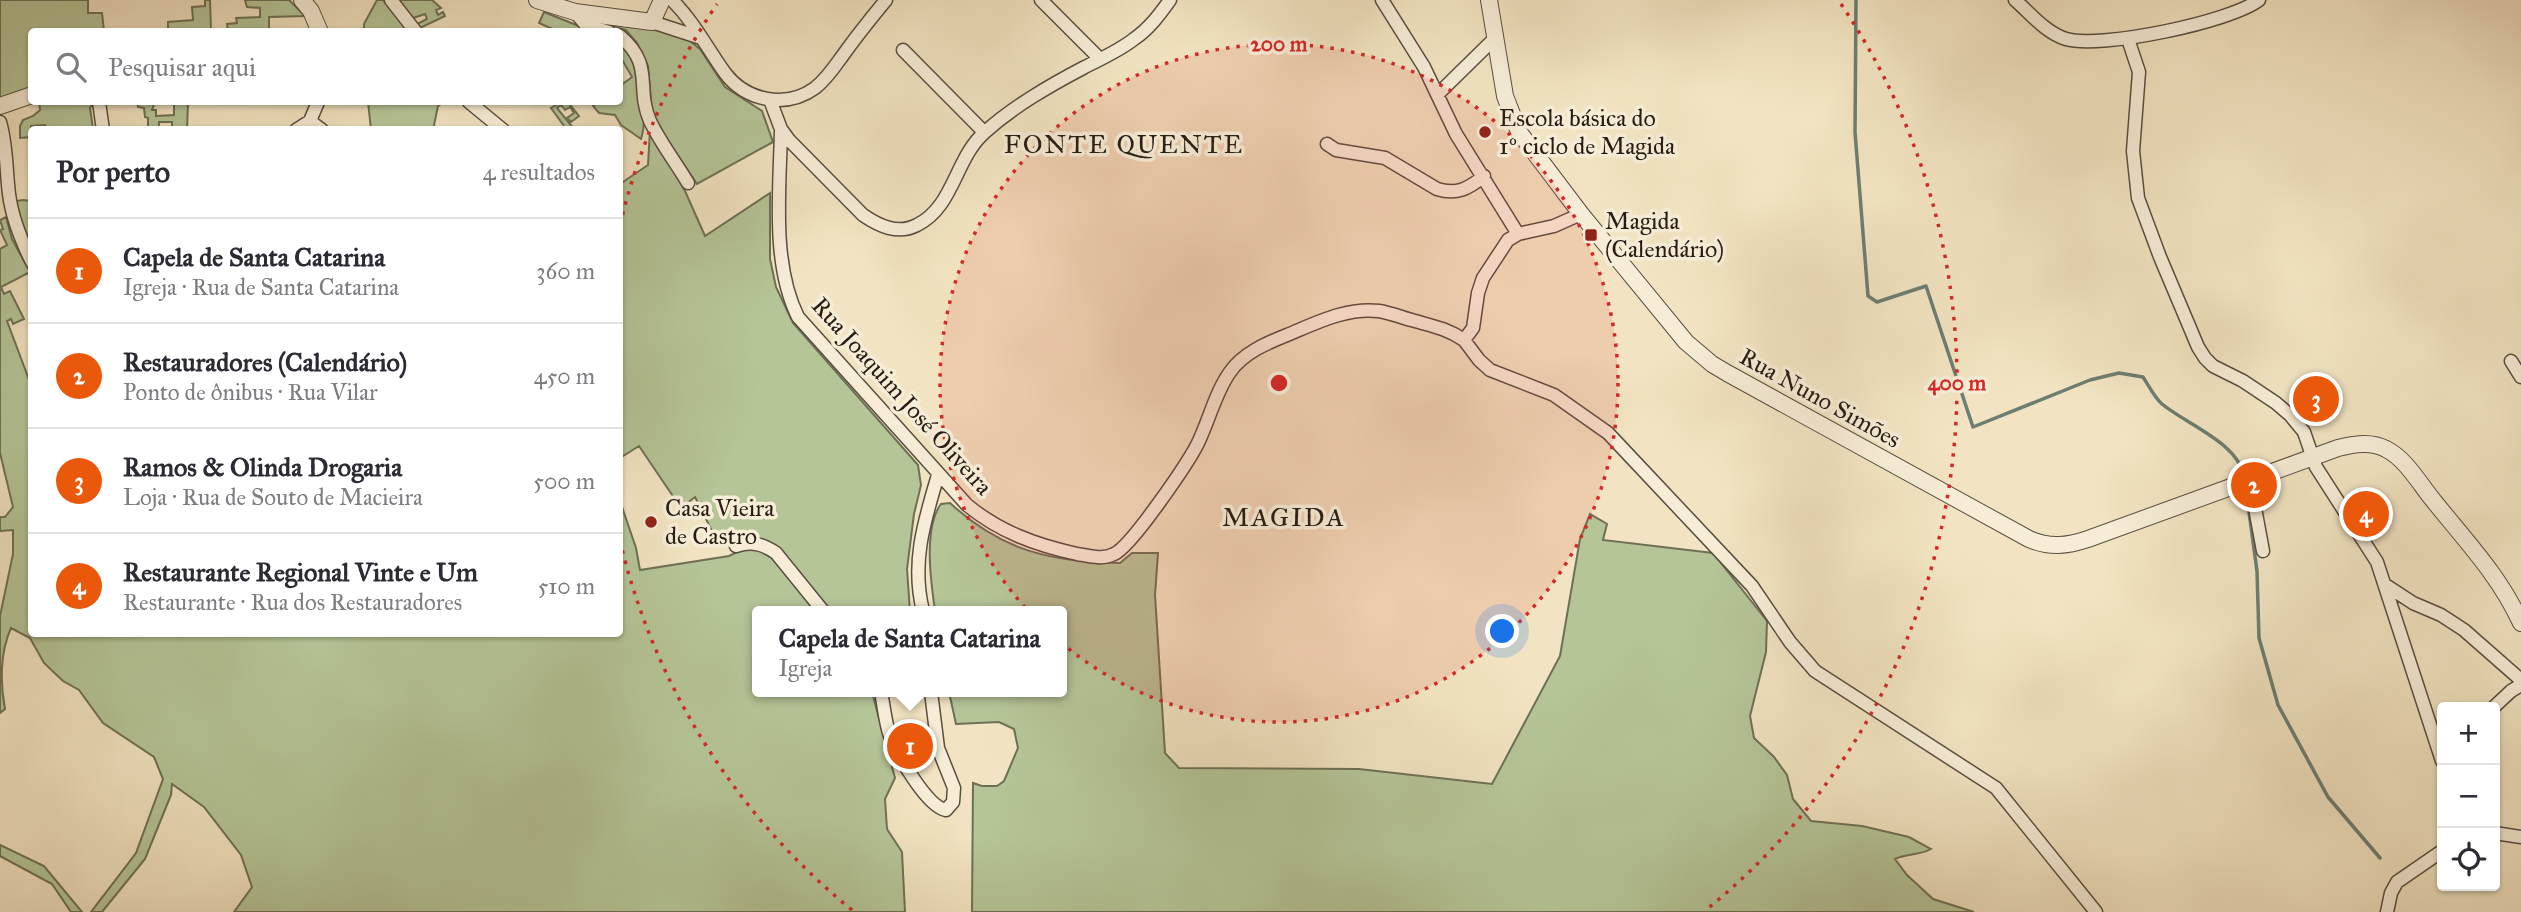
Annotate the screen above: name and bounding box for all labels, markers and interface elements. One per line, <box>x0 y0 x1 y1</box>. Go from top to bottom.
search box <box>28 28 623 105</box>
text: 200 m <box>1251 31 1308 57</box>
icon: search <box>52 48 90 86</box>
text: Pesquisar aqui <box>108 51 256 83</box>
place label: Escola básica do 1º ciclo de Magida <box>1499 103 1676 161</box>
marker: Escola básica do 1º ciclo de Magida <box>1477 124 1493 140</box>
district label: FONTE QUENTE <box>1004 128 1244 160</box>
text: Por perto <box>56 154 170 190</box>
text: 4 resultados <box>483 158 595 186</box>
place label: Magida (Calendário) <box>1605 206 1724 264</box>
marker: Magida (Calendário) <box>1583 227 1599 243</box>
text: Capela de Santa Catarina <box>123 241 385 273</box>
text: 1 <box>74 257 84 285</box>
text: 360 m <box>536 257 595 285</box>
text: Igreja · Rua de Santa Catarina <box>123 273 399 301</box>
street label: Rua Joaquim José Oliveira <box>805 291 999 502</box>
street label: Rua Nuno Simões <box>1734 341 1906 455</box>
text: Restauradores (Calendário) <box>123 346 407 378</box>
text: 2 <box>73 362 85 390</box>
text: 450 m <box>534 362 595 390</box>
text: 400 m <box>1928 370 1987 396</box>
centre of rings <box>1267 371 1291 395</box>
pin: 3 <box>2293 373 2339 425</box>
text: Ponto de ônibus · Rua Vilar <box>123 378 378 406</box>
text: Ramos & Olinda Drogaria <box>123 451 402 483</box>
pin: 2 <box>2231 459 2277 511</box>
text: 3 <box>74 467 84 495</box>
text: 500 m <box>533 467 595 495</box>
text: Loja · Rua de Souto de Macieira <box>123 483 423 511</box>
pin: 4 <box>2343 488 2389 540</box>
place label: Casa Vieira de Castro <box>665 493 775 551</box>
district label: MAGIDA <box>1222 501 1346 533</box>
marker: Casa Vieira de Castro <box>643 514 659 530</box>
text: Restaurante Regional Vinte e Um <box>123 556 478 588</box>
text: 4 <box>73 572 85 600</box>
text: 510 m <box>538 572 595 600</box>
text: Restaurante · Rua dos Restauradores <box>123 588 462 616</box>
popup <box>752 606 1067 697</box>
your location <box>1485 614 1519 648</box>
text: Capela de Santa Catarina <box>778 622 1041 654</box>
text: Igreja <box>778 654 832 682</box>
map controls <box>2437 702 2500 891</box>
button: + <box>2437 702 2500 765</box>
pin: 1 <box>887 720 933 772</box>
button: − <box>2437 765 2500 828</box>
button: locate <box>2437 828 2500 891</box>

